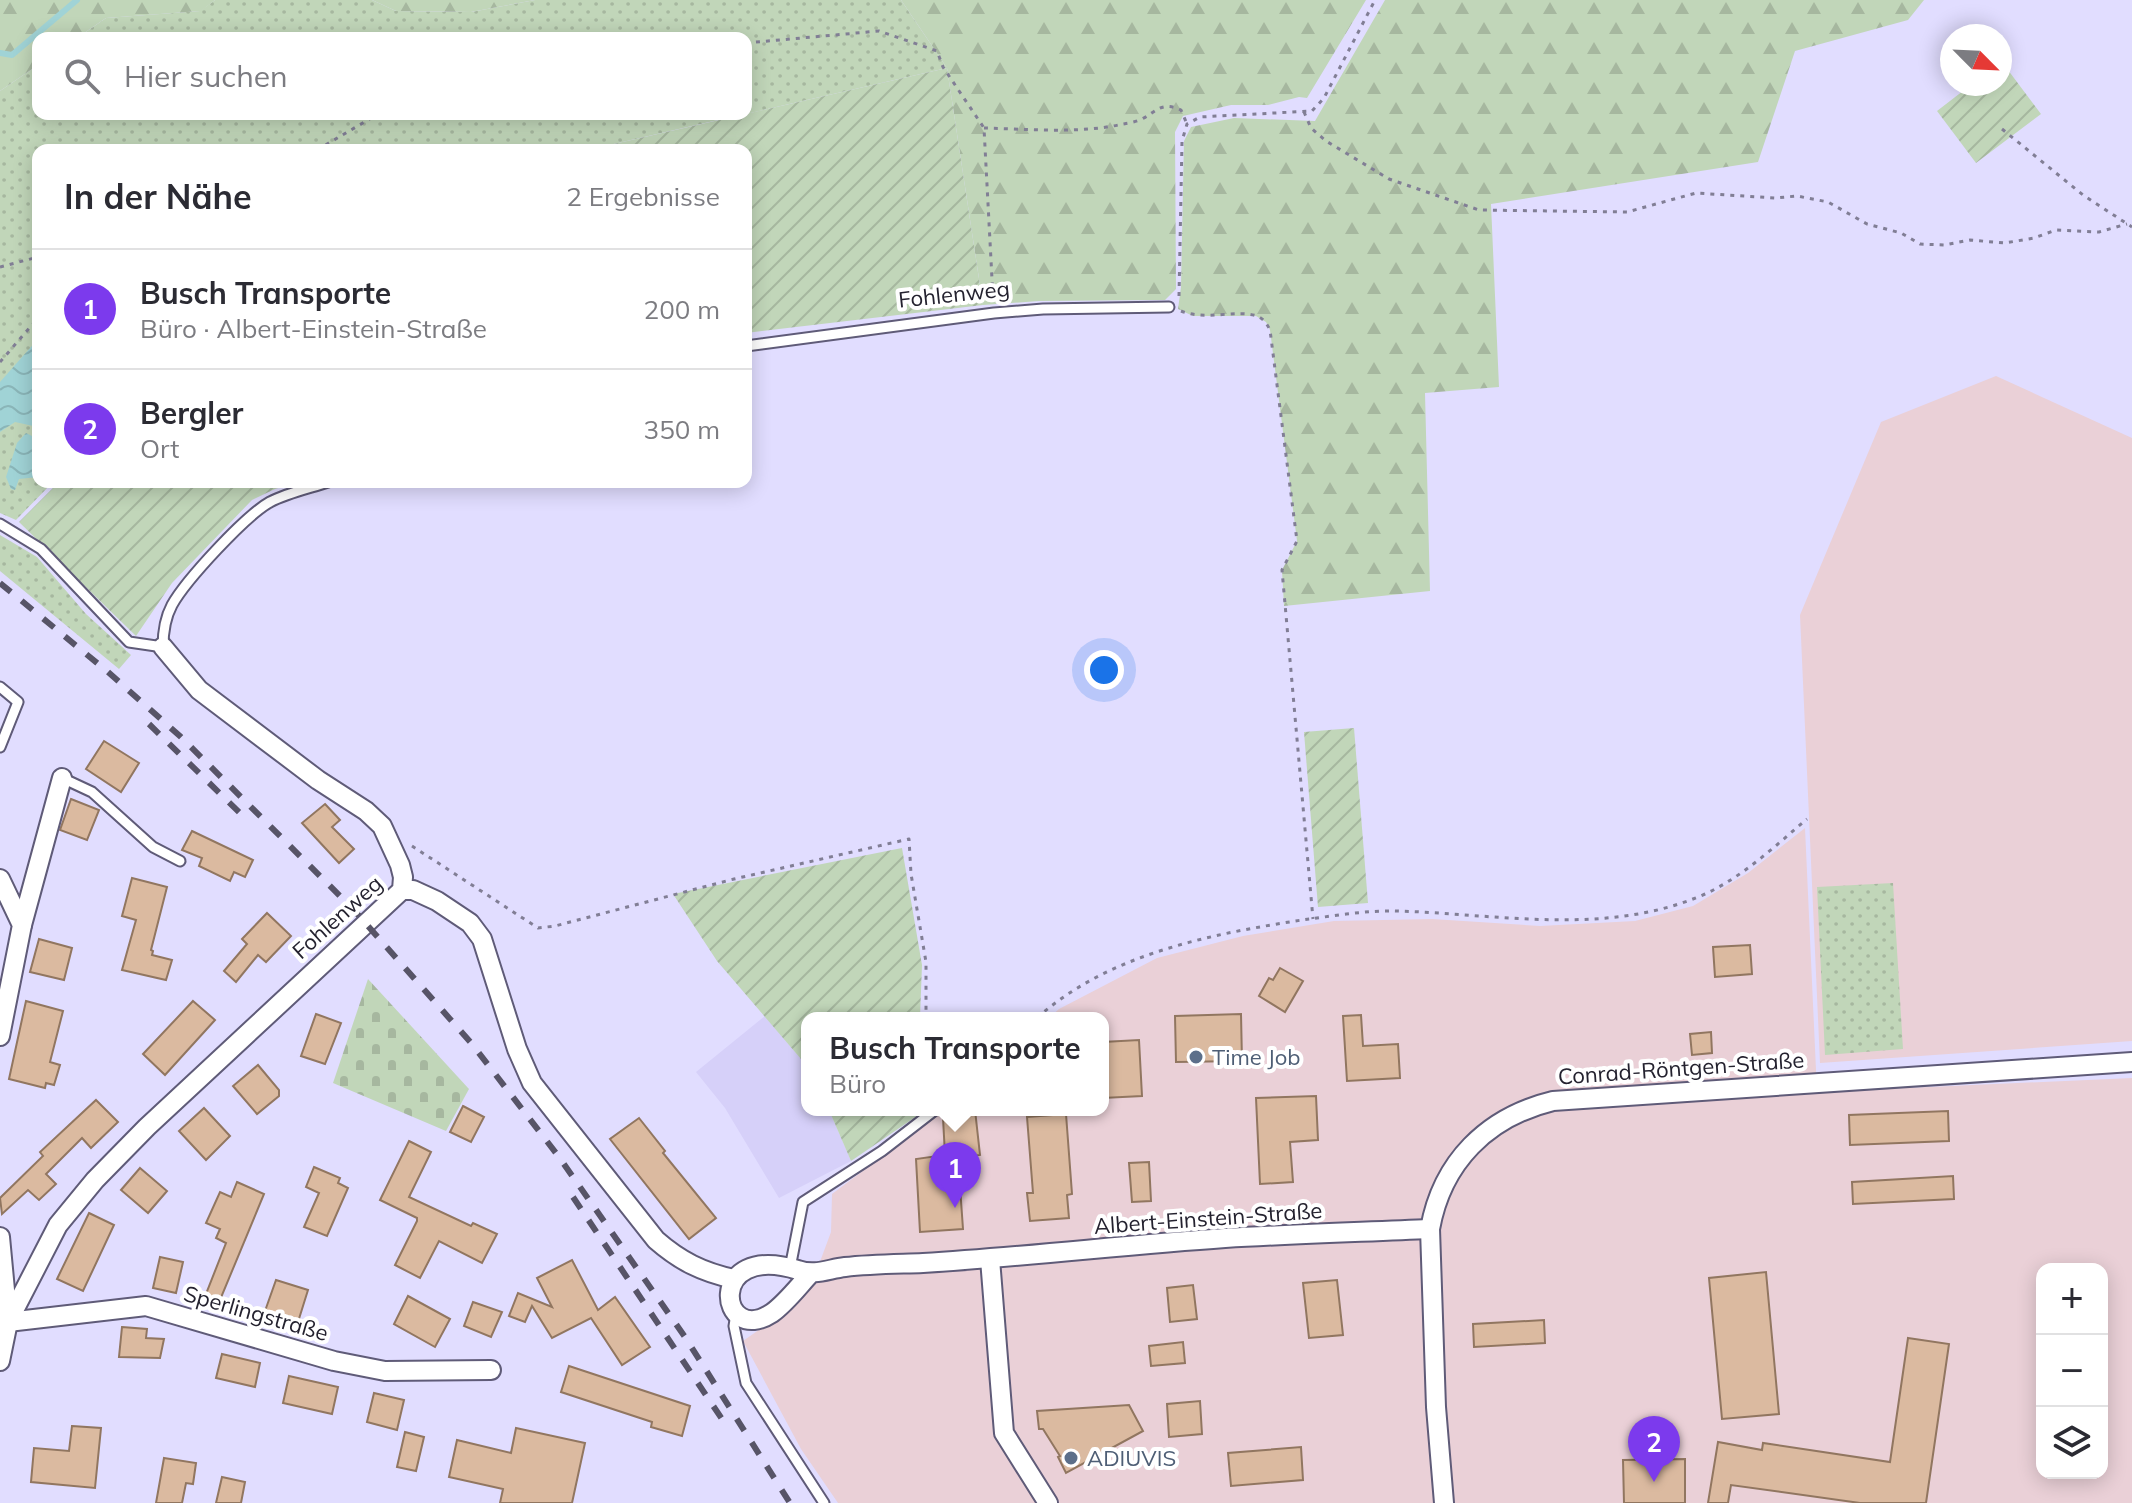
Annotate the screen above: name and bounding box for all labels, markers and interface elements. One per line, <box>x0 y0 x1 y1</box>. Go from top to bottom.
north arrow <box>1940 24 2012 96</box>
search box <box>32 32 752 120</box>
icon: search <box>60 54 104 98</box>
text: Hier suchen <box>124 57 288 95</box>
text: In der Nähe <box>64 175 252 218</box>
text: 2 Ergebnisse <box>566 180 720 213</box>
text: Busch Transporte <box>140 274 391 312</box>
street label: Fohlenweg <box>897 274 1011 314</box>
text: 1 <box>82 293 98 326</box>
text: 200 m <box>644 293 720 326</box>
text: Büro · Albert-Einstein-Straße <box>140 312 487 345</box>
text: Bergler <box>140 394 243 432</box>
text: 2 <box>82 413 98 446</box>
text: 350 m <box>644 413 720 446</box>
text: Ort <box>140 432 179 465</box>
your location <box>1084 650 1124 690</box>
street label: Fohlenweg <box>286 869 388 965</box>
popup <box>801 1012 1109 1116</box>
text: Busch Transporte <box>829 1029 1081 1067</box>
place label: Time Job <box>1212 1043 1301 1071</box>
street label: Conrad-Röntgen-Straße <box>1557 1045 1805 1091</box>
marker: Time Job <box>1187 1048 1205 1066</box>
text: Büro <box>829 1067 886 1100</box>
pin: 1 <box>929 1142 981 1208</box>
street label: Albert-Einstein-Straße <box>1093 1196 1323 1240</box>
map controls <box>2036 1263 2108 1479</box>
button: + <box>2036 1263 2108 1335</box>
street label: Sperlingstraße <box>181 1279 331 1347</box>
button: − <box>2036 1335 2108 1407</box>
button: layers <box>2036 1407 2108 1479</box>
pin: 2 <box>1628 1416 1680 1482</box>
place label: ADIUVIS <box>1087 1444 1176 1472</box>
marker: ADIUVIS <box>1062 1449 1080 1467</box>

